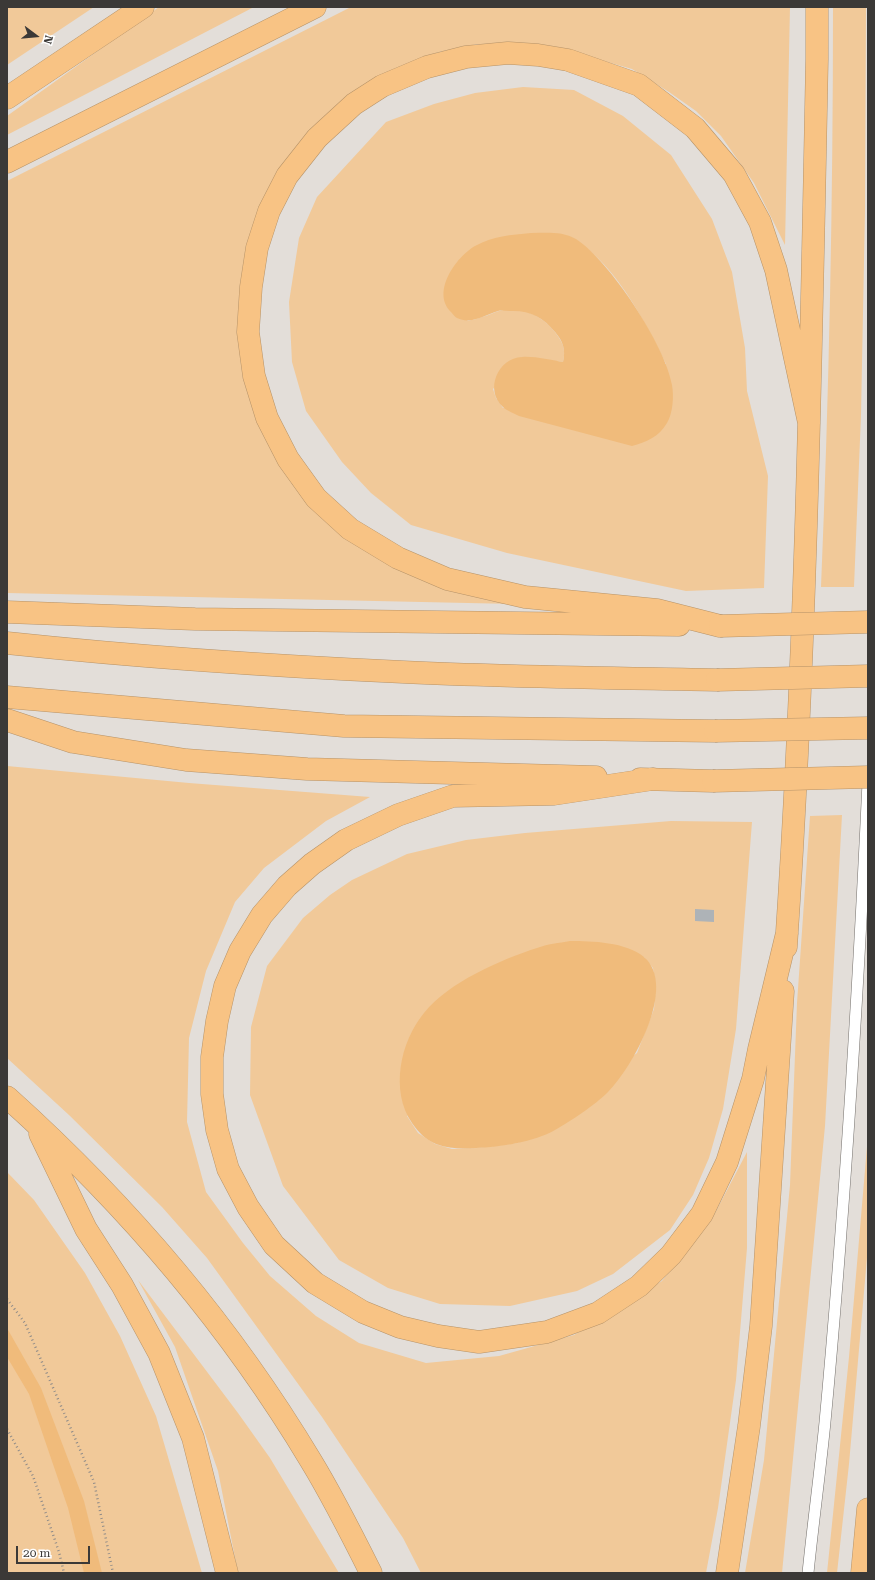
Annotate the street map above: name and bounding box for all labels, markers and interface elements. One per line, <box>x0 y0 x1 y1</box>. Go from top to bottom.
north arrow <box>16 16 56 56</box>
text: N <box>41 34 55 45</box>
scale bar <box>18 1538 92 1564</box>
text: 20 m <box>23 1546 50 1560</box>

